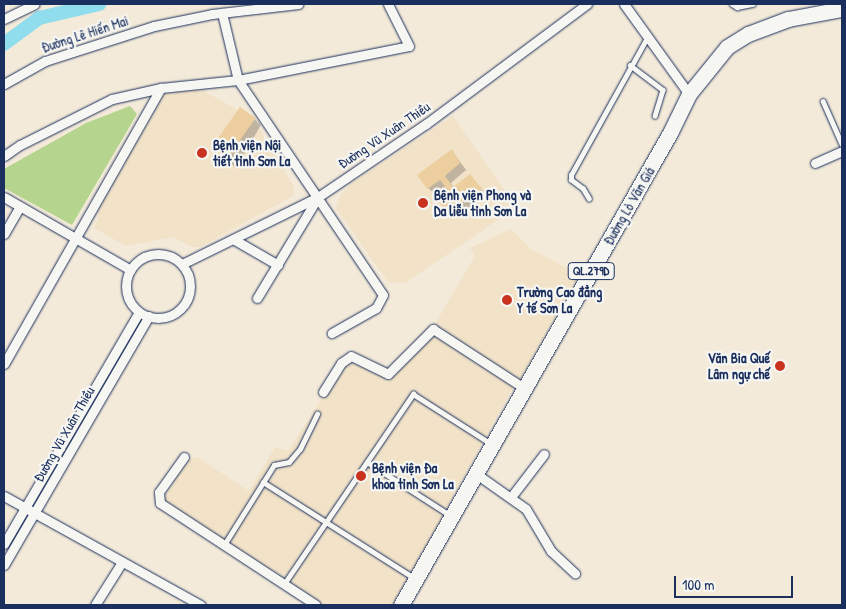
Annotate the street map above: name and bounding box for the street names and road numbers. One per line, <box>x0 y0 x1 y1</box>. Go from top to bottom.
street label: Đường Lê Hiến Mai <box>39 12 131 56</box>
street label: Đường Vũ Xuân Thiều <box>335 98 433 172</box>
street label: Đường Lò Văn Giá <box>600 164 658 248</box>
road number: QL.279D <box>567 262 615 280</box>
street label: Đường Vũ Xuân Thiều <box>30 383 98 485</box>

